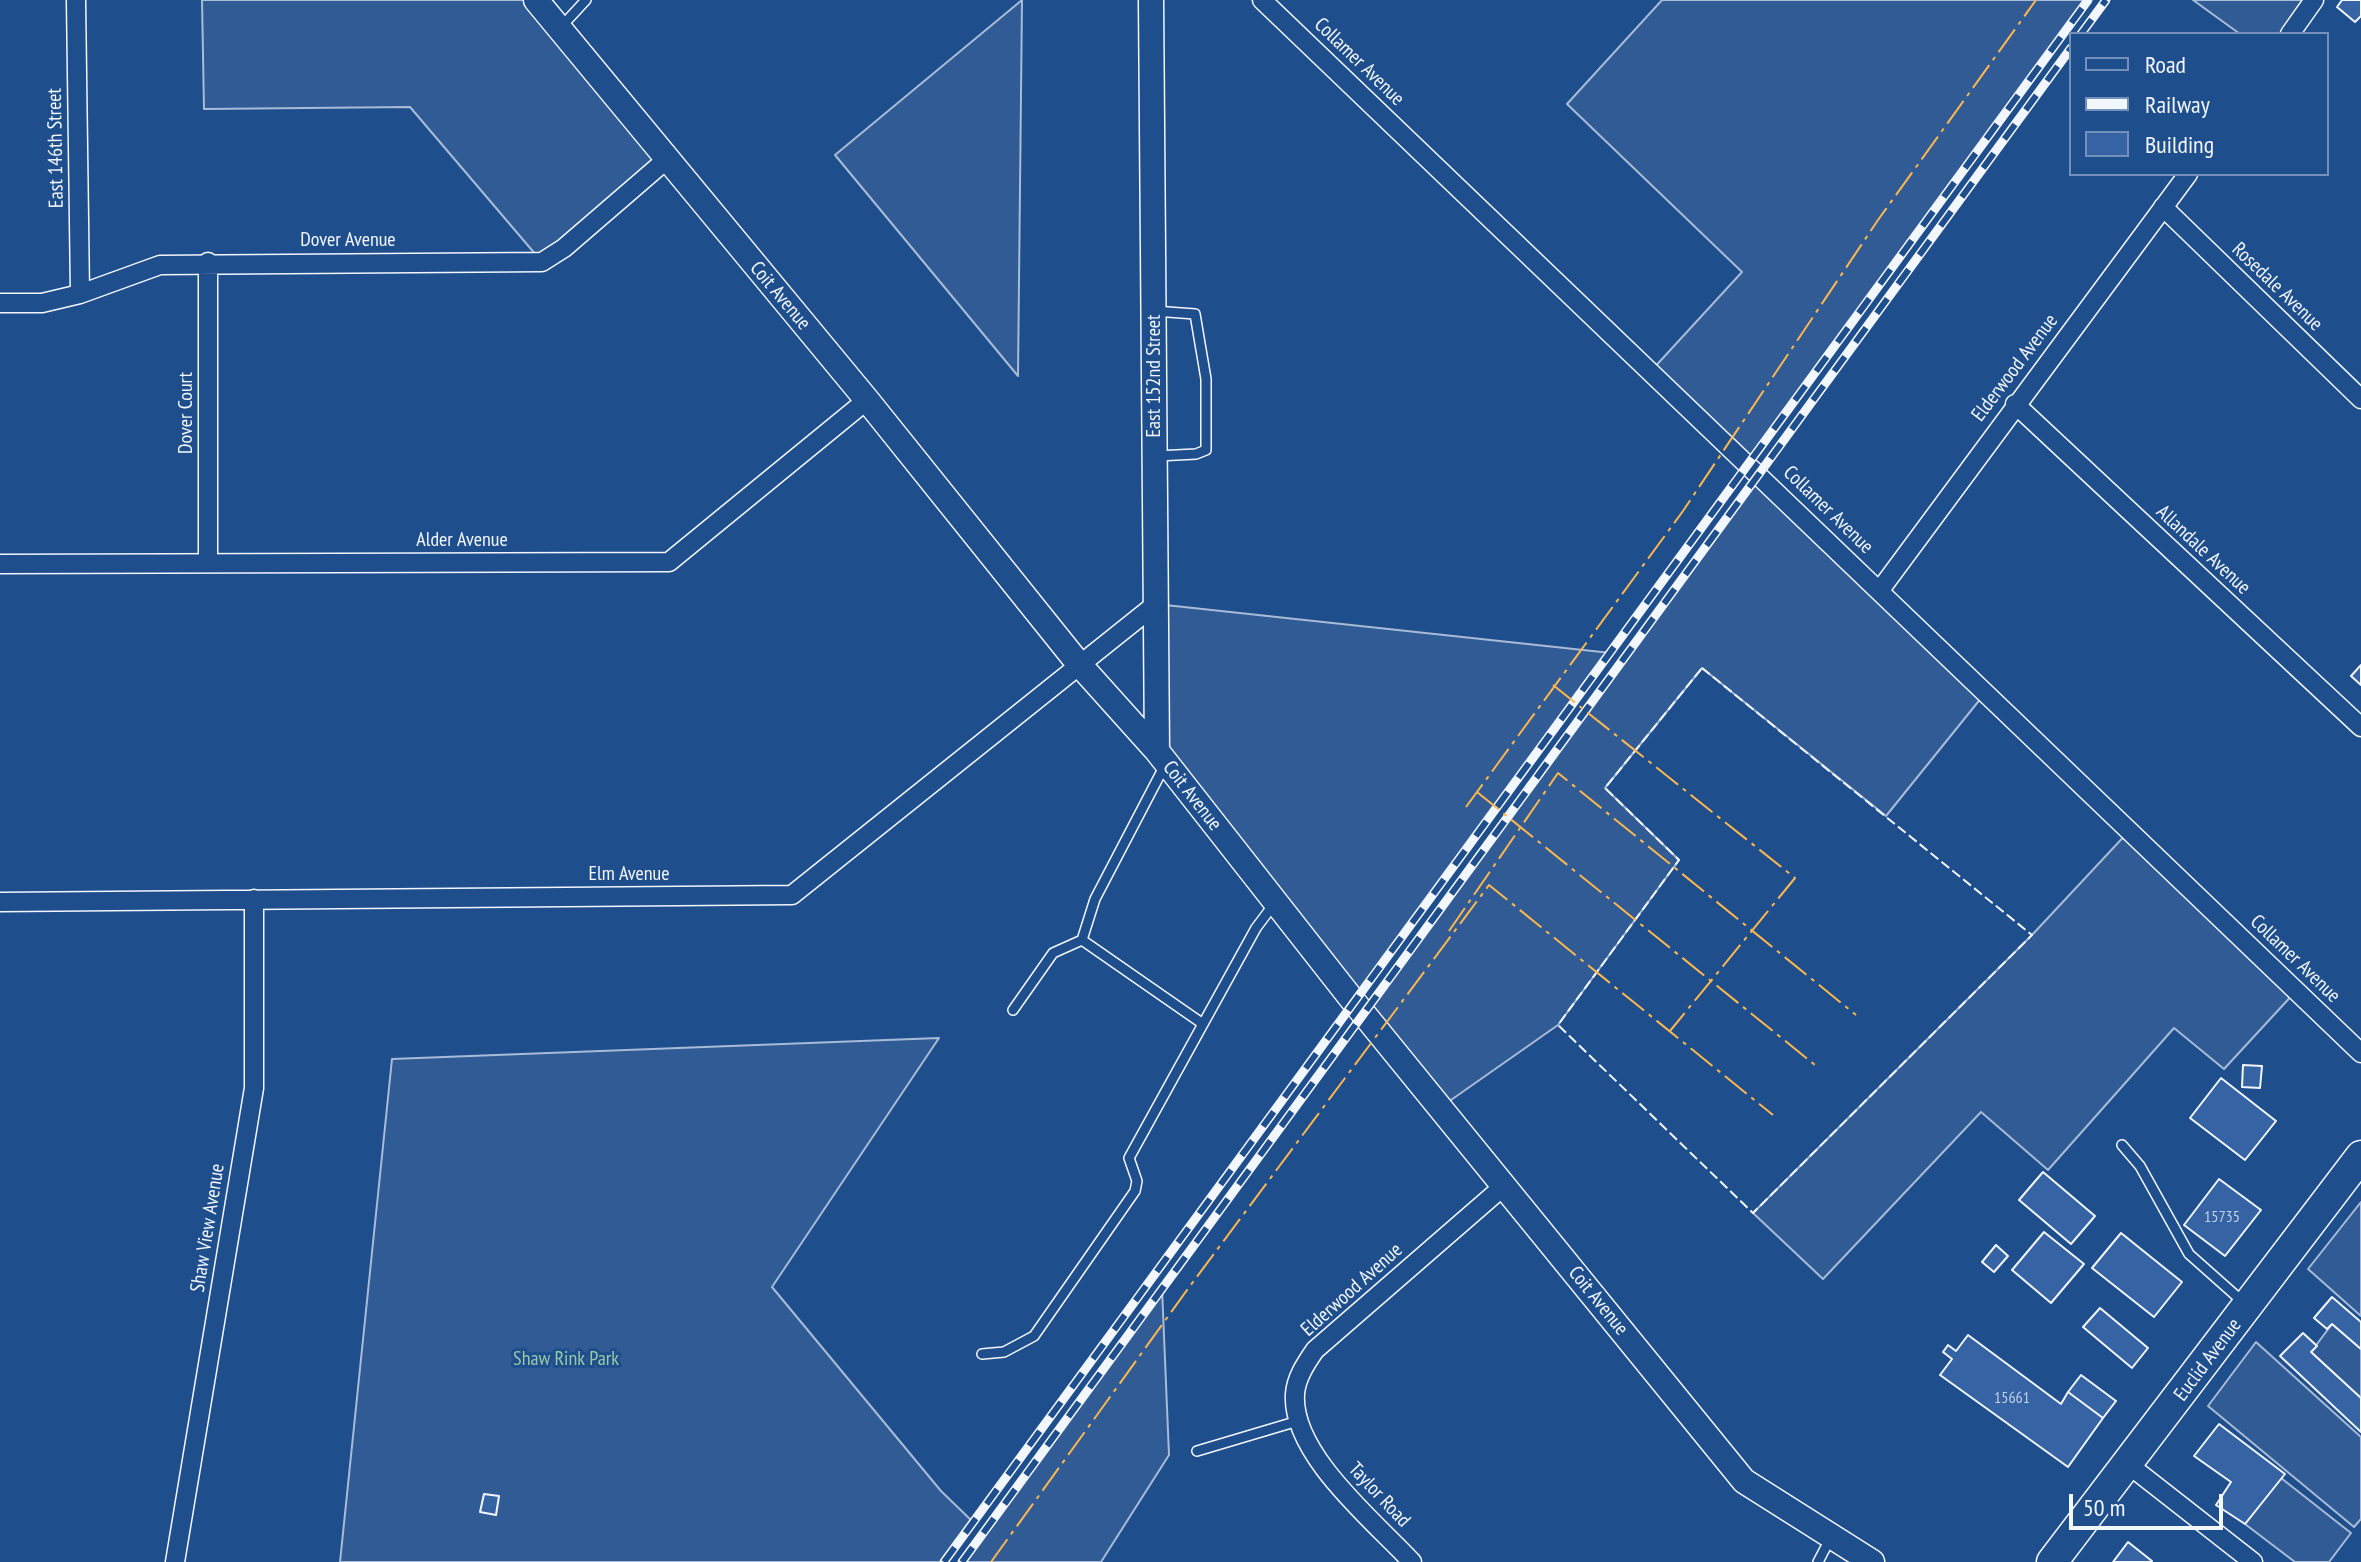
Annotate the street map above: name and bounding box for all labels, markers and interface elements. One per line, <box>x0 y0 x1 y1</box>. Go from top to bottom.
street label: Collamer Avenue <box>1309 13 1409 111</box>
legend <box>2069 32 2329 176</box>
text: Road <box>2145 49 2186 80</box>
street label: East 146th Street <box>43 88 69 208</box>
text: Railway <box>2145 89 2210 120</box>
text: Building <box>2145 129 2214 160</box>
street label: Dover Avenue <box>300 228 396 252</box>
street label: Rosedale Avenue <box>2227 238 2327 336</box>
street label: Coit Avenue <box>744 257 816 335</box>
street label: Elderwood Avenue <box>1967 310 2063 426</box>
street label: East 152nd Street <box>1142 314 1166 438</box>
street label: Dover Court <box>174 372 198 454</box>
street label: Collamer Avenue <box>1778 461 1878 559</box>
street label: Allandale Avenue <box>2151 500 2255 600</box>
street label: Alder Avenue <box>416 528 508 552</box>
street label: Coit Avenue <box>1157 756 1227 836</box>
street label: Elm Avenue <box>588 862 670 886</box>
street label: Collamer Avenue <box>2245 910 2345 1008</box>
street label: Shaw View Avenue <box>186 1162 230 1294</box>
house number: 15735 <box>2204 1207 2240 1227</box>
street label: Elderwood Avenue <box>1296 1238 1408 1342</box>
street label: Coit Avenue <box>1563 1262 1633 1340</box>
street label: Euclid Avenue <box>2169 1314 2247 1406</box>
park label: Shaw Rink Park <box>513 1347 619 1371</box>
house number: 15661 <box>1994 1388 2030 1408</box>
street label: Taylor Road <box>1343 1458 1415 1532</box>
scale bar <box>2073 1478 2227 1528</box>
text: 50 m <box>2083 1492 2125 1523</box>

